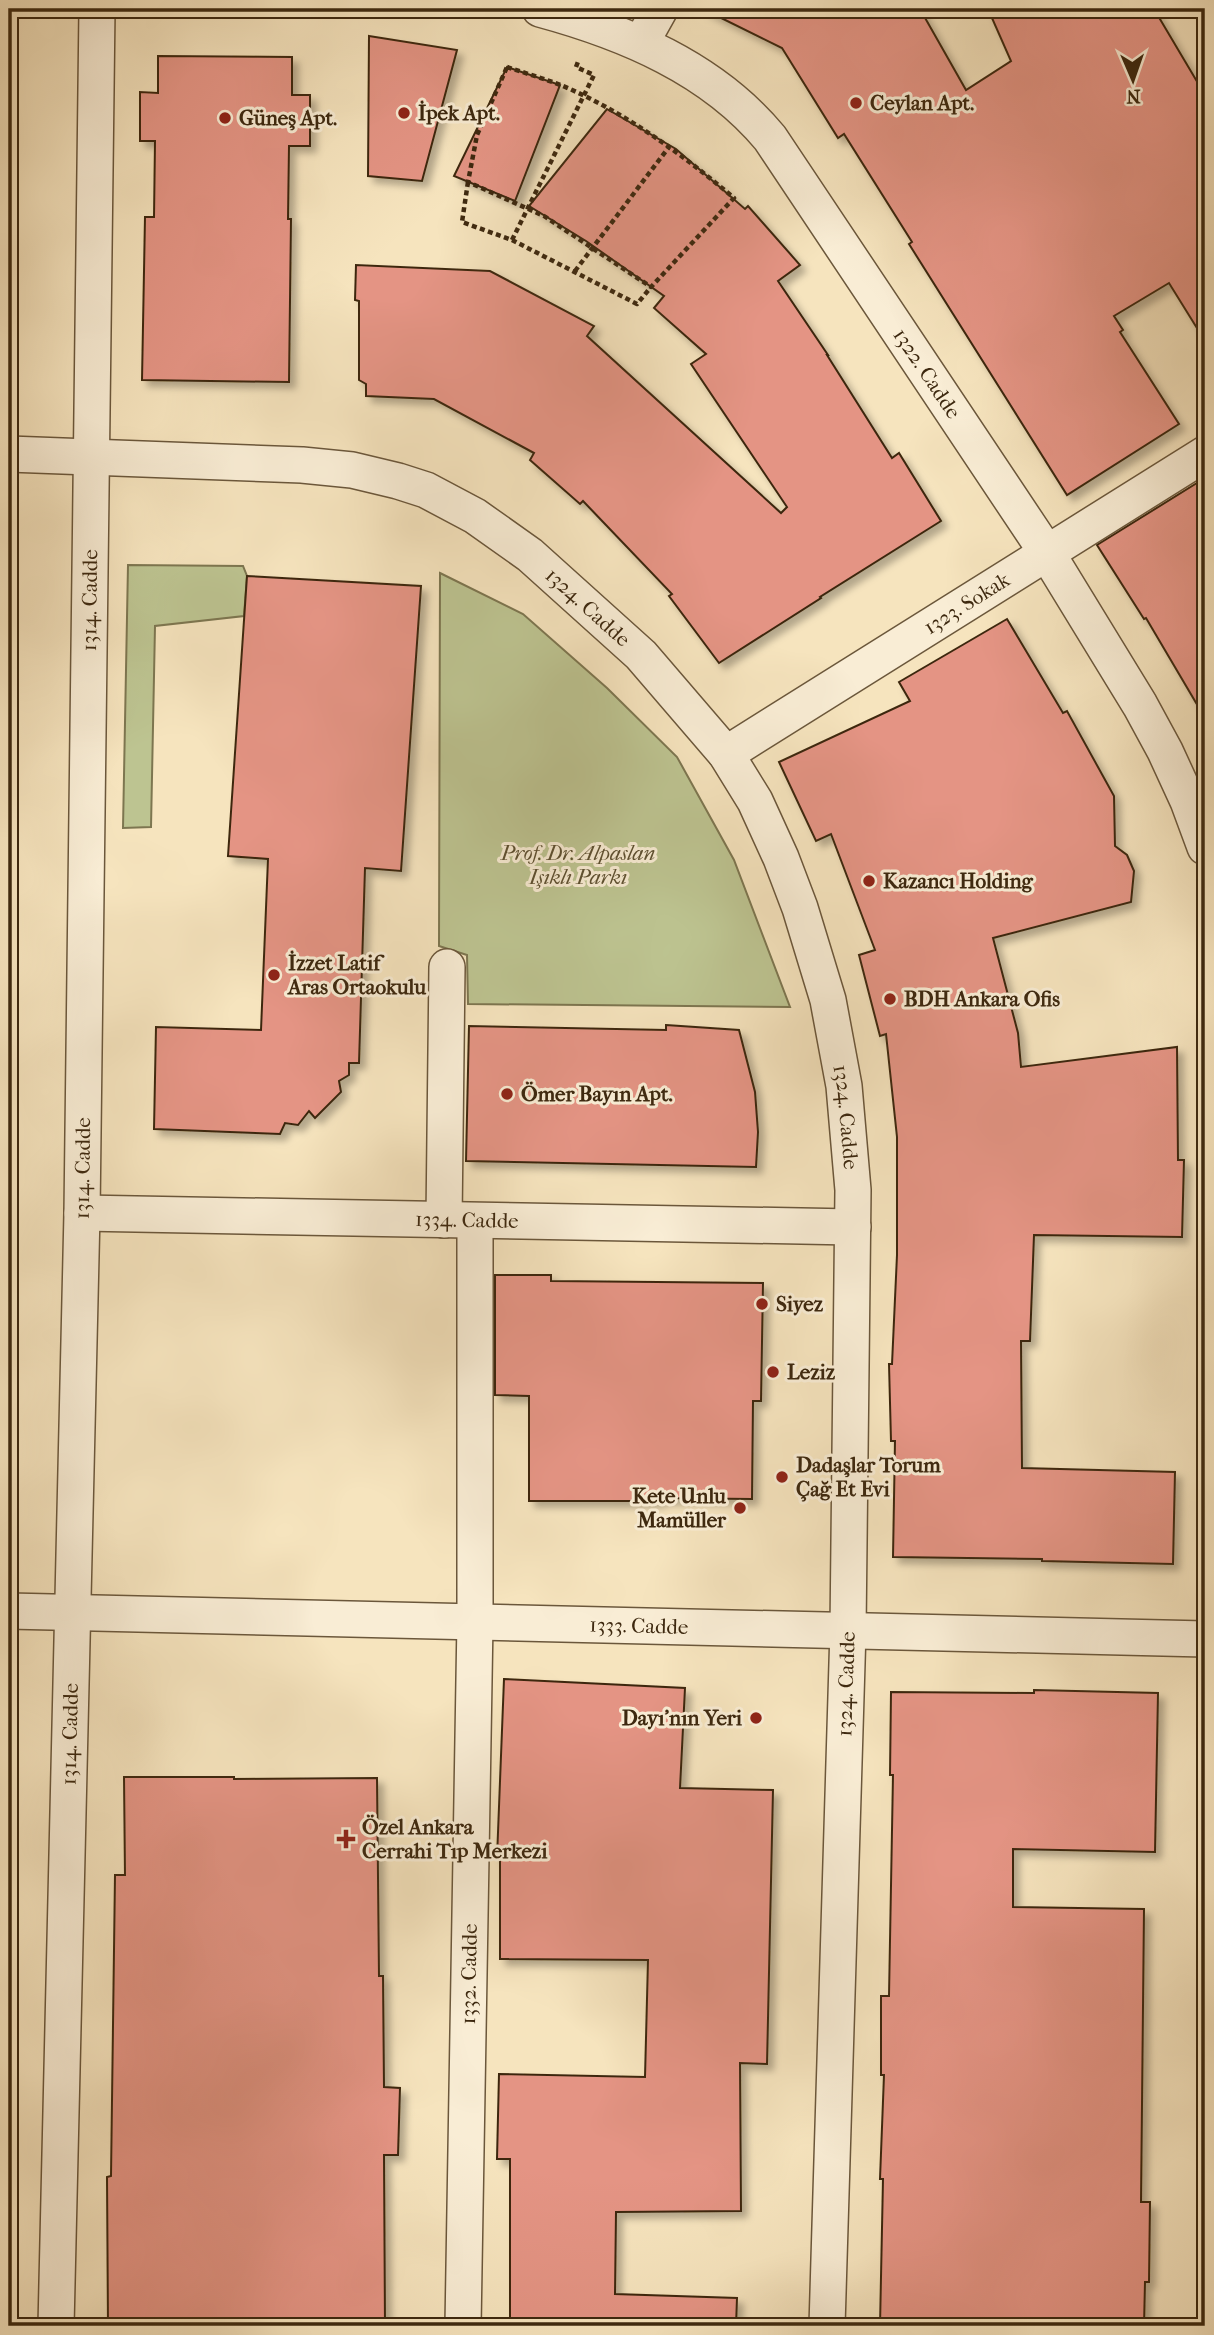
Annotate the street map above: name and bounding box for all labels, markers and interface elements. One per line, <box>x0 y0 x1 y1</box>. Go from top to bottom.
north arrow <box>1098 46 1168 116</box>
text: N <box>1125 85 1141 107</box>
place label: Ceylan Apt. <box>870 91 974 115</box>
marker: Ceylan Apt. <box>848 95 864 111</box>
place label: İpek Apt. <box>418 100 500 125</box>
marker: İpek Apt. <box>396 105 412 121</box>
place label: Güneş Apt. <box>239 106 337 131</box>
marker: Güneş Apt. <box>217 110 233 126</box>
street label: 1322. Cadde <box>888 324 966 423</box>
street label: 1314. Cadde <box>77 549 102 652</box>
street label: 1324. Cadde <box>541 563 635 651</box>
street label: 1323. Sokak <box>919 567 1014 639</box>
park label: Prof. Dr. Alpaslan Işıklı Parkı <box>500 841 656 889</box>
place label: Kazancı Holding <box>883 869 1034 893</box>
marker: Kazancı Holding <box>861 873 877 889</box>
place label: İzzet Latif Aras Ortaokulu <box>286 950 426 999</box>
marker: İzzet Latif Aras Ortaokulu <box>266 967 282 983</box>
place label: BDH Ankara Ofis <box>904 987 1060 1011</box>
marker: BDH Ankara Ofis <box>882 991 898 1007</box>
street label: 1324. Cadde <box>828 1062 863 1171</box>
place label: Ömer Bayın Apt. <box>521 1081 672 1106</box>
marker: Ömer Bayın Apt. <box>499 1086 515 1102</box>
street label: 1314. Cadde <box>70 1117 95 1220</box>
street label: 1334. Cadde <box>415 1207 519 1233</box>
place label: Siyez <box>776 1292 824 1316</box>
marker: Siyez <box>754 1296 770 1312</box>
place label: Leziz <box>787 1360 836 1384</box>
marker: Leziz <box>765 1364 781 1380</box>
place label: Dadaşlar Torum Çağ Et Evi <box>796 1453 941 1502</box>
marker: Dadaşlar Torum Çağ Et Evi <box>774 1469 790 1485</box>
place label: Kete Unlu Mamüller <box>632 1484 727 1532</box>
marker: Kete Unlu Mamüller <box>732 1500 748 1516</box>
street label: 1333. Cadde <box>589 1613 689 1639</box>
street label: 1324. Cadde <box>832 1631 860 1737</box>
street label: 1314. Cadde <box>57 1683 83 1786</box>
place label: Dayı'nın Yeri <box>622 1706 743 1730</box>
marker: Dayı'nın Yeri <box>748 1710 764 1726</box>
place label: Özel Ankara Cerrahi Tıp Merkezi <box>362 1814 548 1863</box>
marker: Özel Ankara Cerrahi Tıp Merkezi <box>336 1829 356 1849</box>
street label: 1332. Cadde <box>456 1923 482 2025</box>

